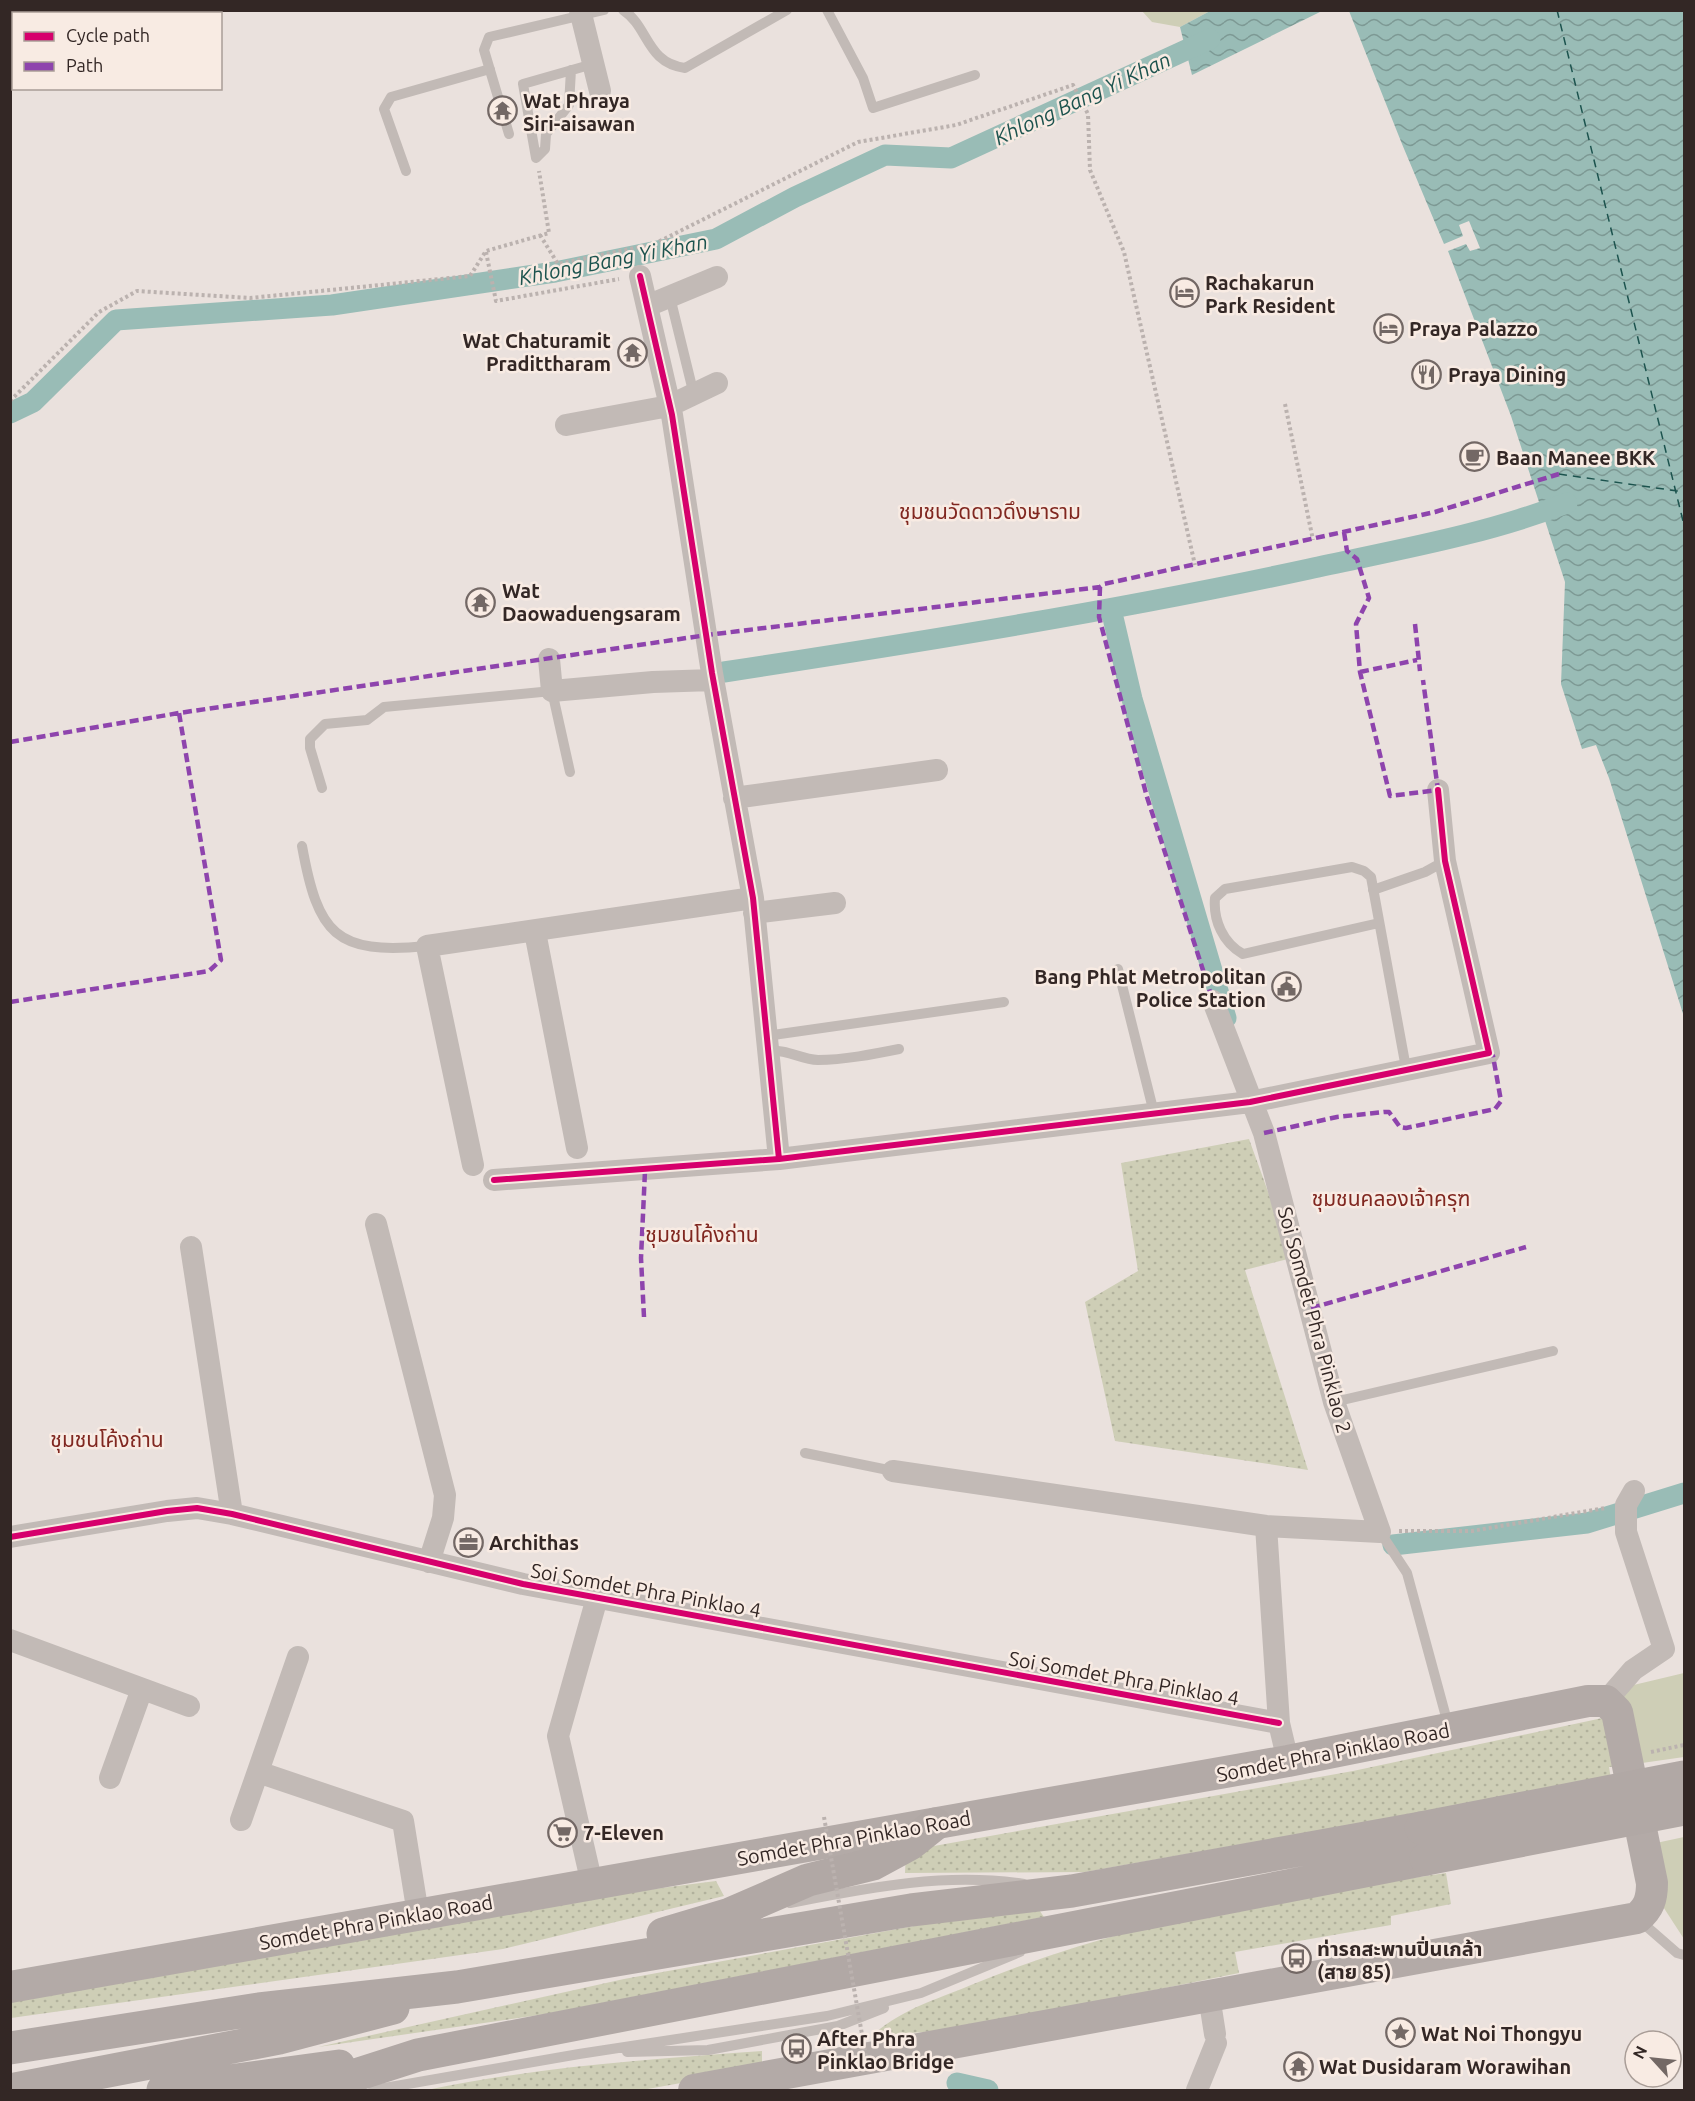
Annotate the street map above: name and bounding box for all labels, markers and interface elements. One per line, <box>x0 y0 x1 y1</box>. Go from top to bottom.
legend <box>12 12 222 90</box>
text: Cycle path <box>66 25 150 45</box>
water label: Khlong Bang Yi Khan <box>990 47 1174 149</box>
text: Path <box>66 55 103 75</box>
place label: Wat Phraya Siri-aisawan <box>523 89 635 135</box>
temple icon: Wat Phraya Siri-aisawan <box>486 95 518 127</box>
water label: Khlong Bang Yi Khan <box>516 229 710 289</box>
place label: Rachakarun Park Resident <box>1205 271 1336 317</box>
hotel icon: Rachakarun Park Resident <box>1168 277 1200 309</box>
hotel icon: Praya Palazzo <box>1372 312 1404 344</box>
place label: Praya Palazzo <box>1409 317 1538 340</box>
place label: Wat Chaturamit Pradittharam <box>462 329 611 375</box>
temple icon: Wat Chaturamit Pradittharam <box>616 336 648 368</box>
restaurant icon: Praya Dining <box>1411 358 1443 390</box>
place label: Praya Dining <box>1448 363 1566 386</box>
cafe icon: Baan Manee BKK <box>1459 441 1491 473</box>
place label: Baan Manee BKK <box>1496 446 1656 469</box>
district label: ชุมชนวัดดาวดึงษาราม <box>899 499 1081 525</box>
place label: Wat Daowaduengsaram <box>502 579 681 625</box>
temple icon: Wat Daowaduengsaram <box>465 586 497 618</box>
place label: Bang Phlat Metropolitan Police Station <box>1034 965 1266 1011</box>
public building icon: Bang Phlat Metropolitan Police Station <box>1271 971 1303 1003</box>
district label: ชุมชนคลองเจ้าครุฑ <box>1312 1186 1470 1212</box>
street label: Soi Somdet Phra Pinklao 2 <box>1274 1204 1356 1436</box>
district label: ชุมชนโค้งถ่าน <box>645 1222 759 1248</box>
district label: ชุมชนโค้งถ่าน <box>50 1427 164 1453</box>
office icon: Archithas <box>452 1526 484 1558</box>
place label: Archithas <box>489 1531 579 1554</box>
street label: Soi Somdet Phra Pinklao 4 <box>529 1558 763 1622</box>
street label: Soi Somdet Phra Pinklao 4 <box>1007 1646 1241 1710</box>
street label: Somdet Phra Pinklao Road <box>1215 1718 1451 1786</box>
street label: Somdet Phra Pinklao Road <box>735 1806 973 1870</box>
supermarket icon: 7-Eleven <box>546 1816 578 1848</box>
place label: 7-Eleven <box>583 1821 664 1844</box>
street label: Somdet Phra Pinklao Road <box>257 1890 495 1954</box>
place label: ท่ารถสะพานปิ่นเกล้า (สาย 85) <box>1317 1936 1482 1983</box>
bus stop icon: ท่ารถสะพานปิ่นเกล้า (สาย 85) <box>1280 1943 1312 1975</box>
place icon: Wat Noi Thongyu <box>1384 2017 1416 2049</box>
place label: Wat Noi Thongyu <box>1421 2022 1582 2045</box>
place label: After Phra Pinklao Bridge <box>817 2027 954 2073</box>
north arrow <box>1623 2029 1683 2089</box>
bus stop icon: After Phra Pinklao Bridge <box>780 2033 812 2065</box>
text: N <box>1629 2043 1650 2062</box>
temple icon: Wat Dusidaram Worawihan <box>1282 2050 1314 2082</box>
place label: Wat Dusidaram Worawihan <box>1319 2055 1571 2078</box>

